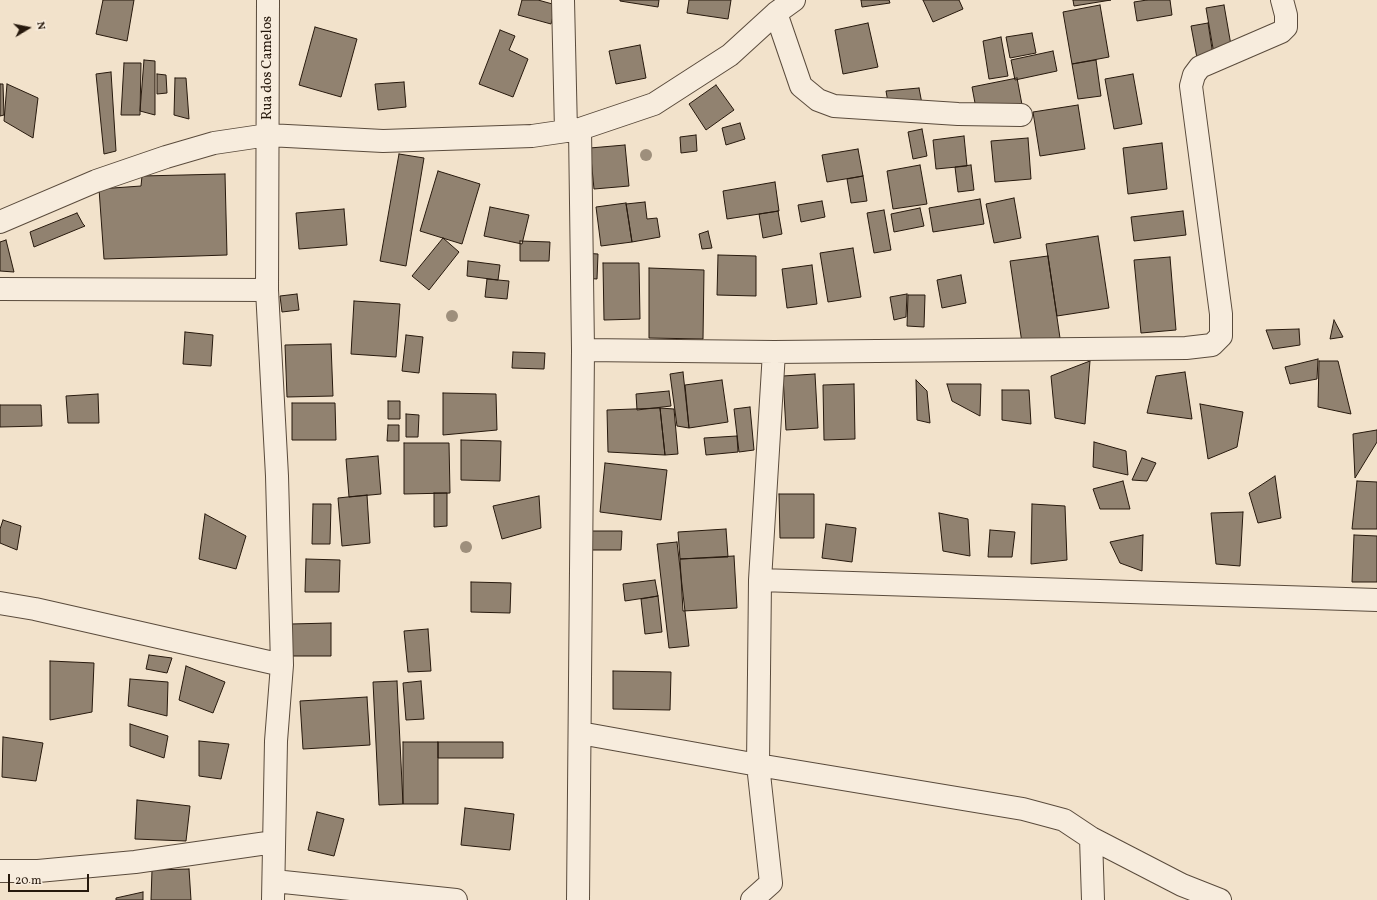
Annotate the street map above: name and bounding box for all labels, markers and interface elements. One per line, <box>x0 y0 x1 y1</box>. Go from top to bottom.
north arrow <box>8 8 48 48</box>
street label: Rua dos Camelos <box>260 16 276 120</box>
text: N <box>32 21 48 31</box>
scale bar <box>10 866 91 892</box>
text: 20 m <box>15 873 42 889</box>

